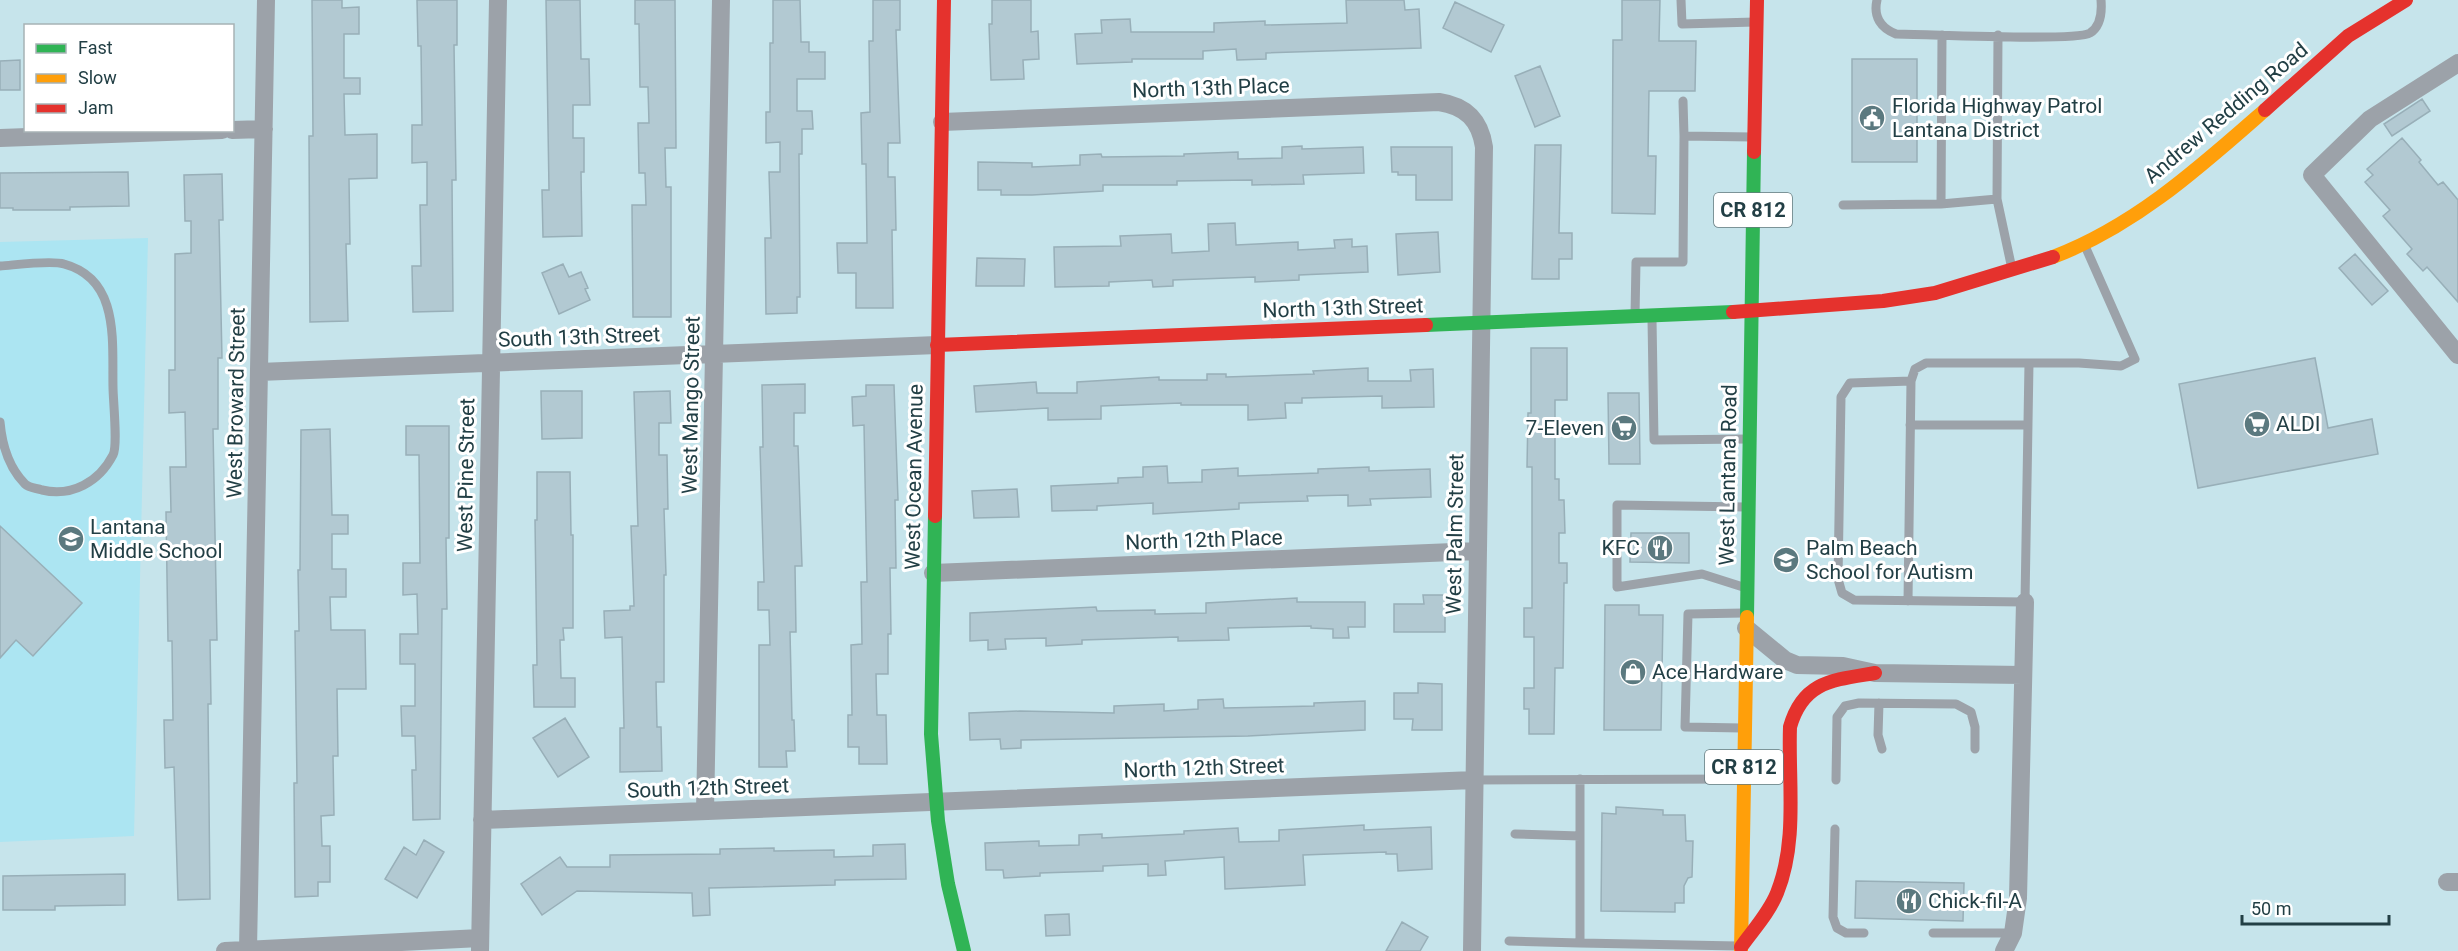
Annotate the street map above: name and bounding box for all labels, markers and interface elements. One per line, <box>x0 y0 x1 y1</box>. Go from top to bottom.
legend <box>24 24 234 132</box>
text: Fast <box>78 37 113 58</box>
street label: Andrew Redding Road <box>2139 38 2313 188</box>
text: Slow <box>78 67 117 88</box>
street label: North 13th Place <box>1132 73 1290 103</box>
place label: Florida Highway Patrol Lantana District <box>1892 94 2102 142</box>
text: Jam <box>78 97 114 118</box>
public building icon: Florida Highway Patrol Lantana District <box>1857 103 1887 133</box>
road number: CR 812 <box>1714 193 1792 227</box>
street label: North 13th Street <box>1262 293 1424 323</box>
street label: West Broward Street <box>222 307 250 499</box>
street label: West Mango Street <box>677 316 705 494</box>
street label: South 13th Street <box>497 322 661 352</box>
street label: West Ocean Avenue <box>900 384 928 570</box>
street label: West Lantana Road <box>1714 384 1742 566</box>
street label: West Pine Street <box>453 398 479 552</box>
supermarket icon: ALDI <box>2242 409 2272 439</box>
place label: ALDI <box>2276 412 2321 436</box>
supermarket icon: 7-Eleven <box>1609 413 1639 443</box>
place label: 7-Eleven <box>1526 416 1604 440</box>
street label: West Palm Street <box>1442 453 1468 615</box>
place label: Lantana Middle School <box>90 515 223 563</box>
school or university icon: Lantana Middle School <box>56 524 86 554</box>
street label: North 12th Place <box>1125 525 1283 555</box>
restaurant icon: KFC <box>1645 533 1675 563</box>
place label: KFC <box>1602 536 1640 560</box>
place label: Palm Beach School for Autism <box>1806 536 1973 584</box>
school or university icon: Palm Beach School for Autism <box>1771 545 1801 575</box>
shop icon: Ace Hardware <box>1618 657 1648 687</box>
place label: Ace Hardware <box>1652 660 1783 684</box>
road number: CR 812 <box>1705 750 1783 784</box>
street label: North 12th Street <box>1123 753 1285 783</box>
street label: South 12th Street <box>626 773 790 803</box>
restaurant icon: Chick-fil-A <box>1894 886 1924 916</box>
scale bar <box>2242 888 2389 926</box>
place label: Chick-fil-A <box>1928 889 2022 913</box>
text: 50 m <box>2251 898 2291 919</box>

